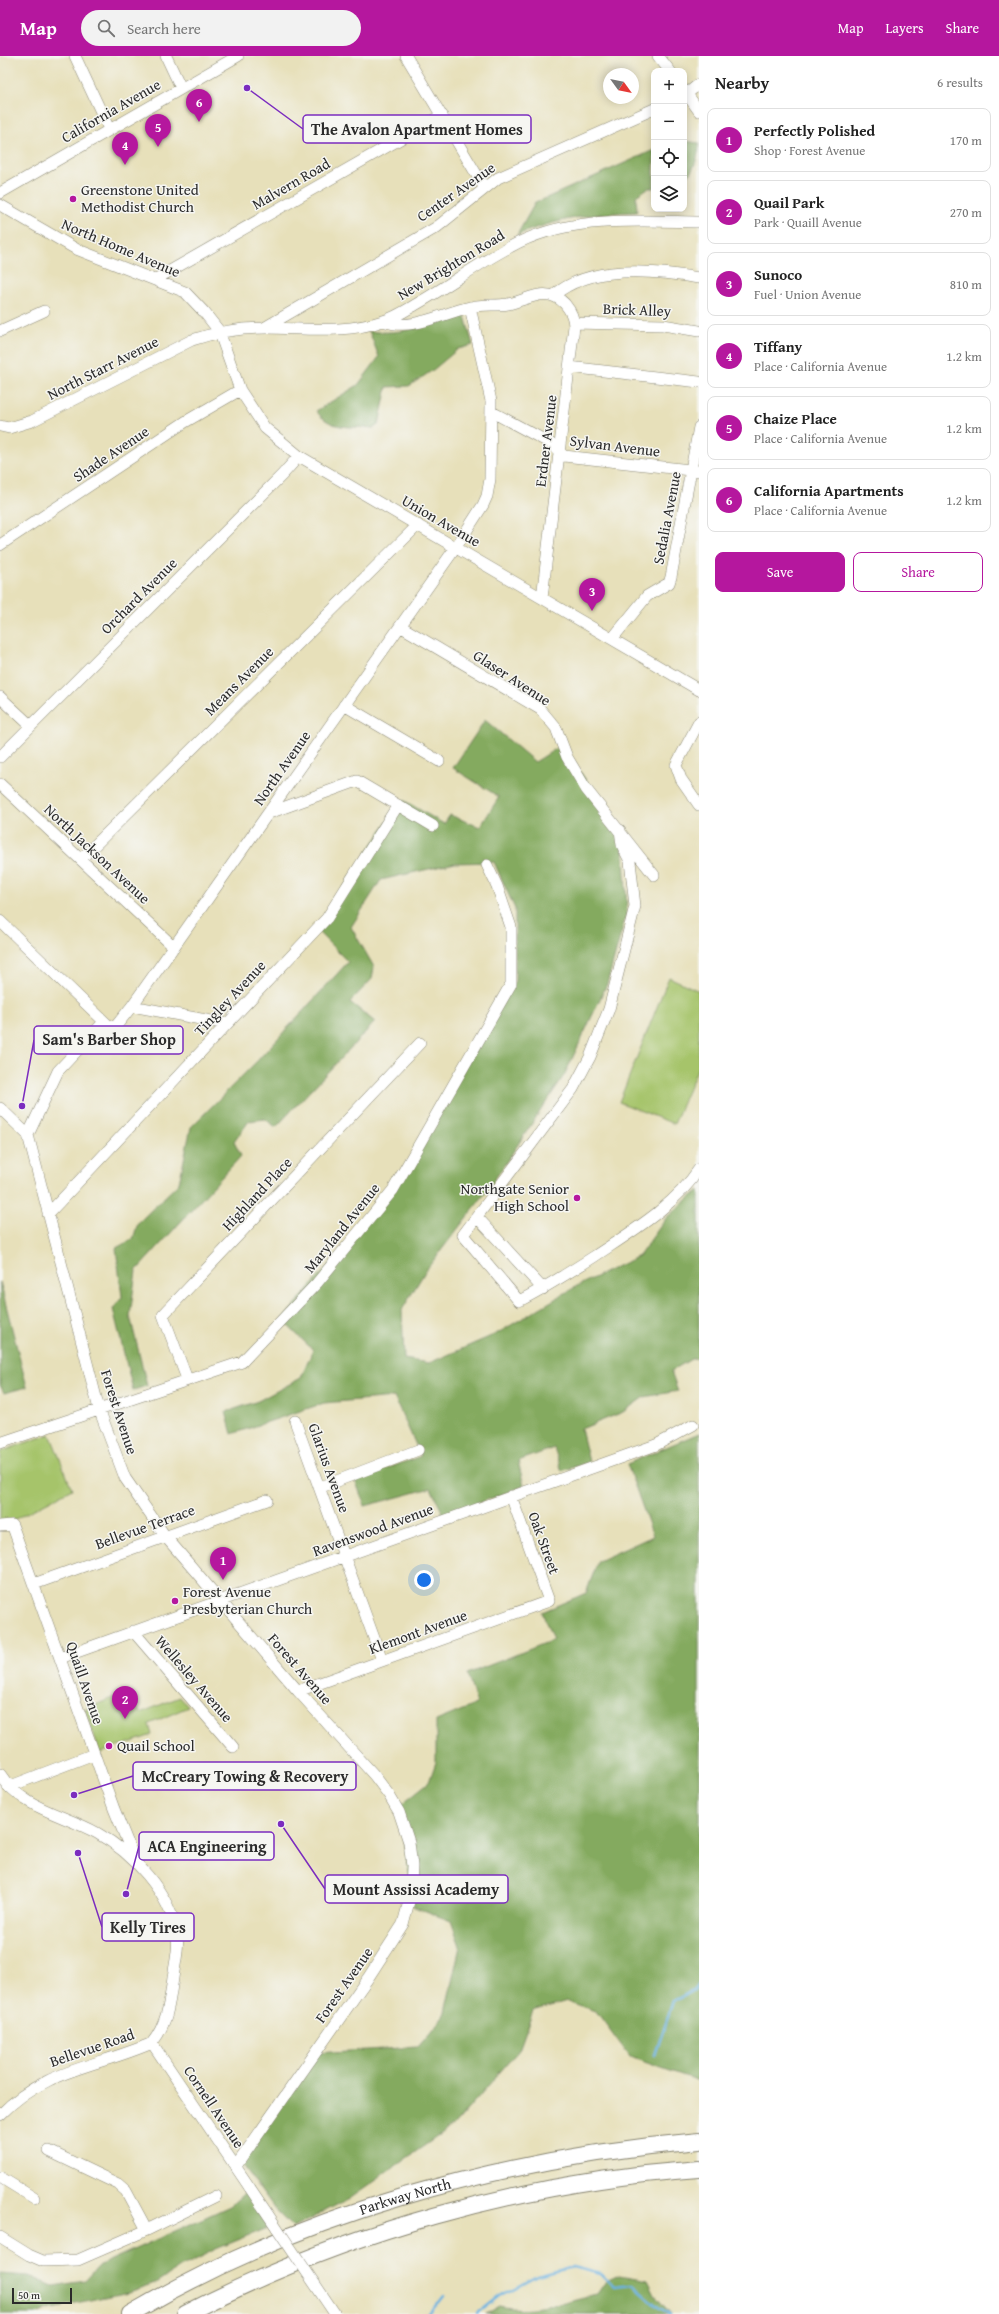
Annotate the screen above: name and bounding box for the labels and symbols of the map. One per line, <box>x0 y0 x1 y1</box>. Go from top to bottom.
north arrow <box>603 68 639 104</box>
street label: California Avenue <box>57 74 164 148</box>
pin: 6 <box>186 89 212 122</box>
pin: 5 <box>145 114 171 147</box>
callout: The Avalon Apartment Homes <box>303 115 531 143</box>
text: The Avalon Apartment Homes <box>311 117 523 141</box>
pin: 4 <box>112 132 138 165</box>
street label: Malvern Road <box>248 153 334 214</box>
street label: Center Avenue <box>412 157 499 226</box>
place label: Greenstone United Methodist Church <box>81 179 199 217</box>
marker: Greenstone United Methodist Church <box>68 194 78 204</box>
street label: North Home Avenue <box>59 213 184 282</box>
street label: New Brighton Road <box>393 224 508 305</box>
street label: Brick Alley <box>603 298 672 321</box>
street label: North Starr Avenue <box>44 330 162 405</box>
street label: Erdner Avenue <box>529 394 562 488</box>
street label: Shade Avenue <box>69 420 153 487</box>
street label: Sylvan Avenue <box>569 430 662 461</box>
street label: Sedalia Avenue <box>647 470 686 566</box>
street label: Union Avenue <box>398 489 485 552</box>
street label: Orchard Avenue <box>96 553 182 639</box>
pin: 3 <box>579 578 605 611</box>
street label: Means Avenue <box>199 641 278 720</box>
street label: Glaser Avenue <box>469 645 555 711</box>
street label: North Avenue <box>248 726 315 809</box>
street label: North Jackson Avenue <box>40 799 155 908</box>
street label: Tingley Avenue <box>189 955 270 1040</box>
callout: Sam's Barber Shop <box>34 1026 183 1054</box>
text: Sam's Barber Shop <box>42 1027 176 1051</box>
street label: Highland Place <box>217 1152 296 1235</box>
street label: Maryland Avenue <box>299 1178 384 1277</box>
place label: Northgate Senior High School <box>461 1178 569 1216</box>
marker: Northgate Senior High School <box>572 1193 582 1203</box>
street label: Forest Avenue <box>96 1367 143 1457</box>
street label: Glarius Avenue <box>304 1420 355 1516</box>
street label: Ravenswood Avenue <box>309 1498 436 1561</box>
street label: Bellevue Terrace <box>92 1499 198 1554</box>
street label: Oak Street <box>523 1509 566 1578</box>
pin: 1 <box>210 1547 236 1580</box>
your location <box>414 1570 434 1590</box>
place label: Forest Avenue Presbyterian Church <box>183 1581 313 1619</box>
marker: Forest Avenue Presbyterian Church <box>170 1596 180 1606</box>
street label: Klemont Avenue <box>366 1604 470 1659</box>
street label: Forest Avenue <box>264 1629 337 1709</box>
street label: Wellesley Avenue <box>151 1631 238 1727</box>
street label: Quaill Avenue <box>61 1639 109 1727</box>
pin: 2 <box>112 1686 138 1719</box>
place label: Quail School <box>117 1735 195 1756</box>
marker: Quail School <box>104 1741 114 1751</box>
callout: McCreary Towing & Recovery <box>133 1762 356 1790</box>
text: McCreary Towing & Recovery <box>142 1764 349 1788</box>
callout: ACA Engineering <box>139 1832 274 1860</box>
text: ACA Engineering <box>147 1834 267 1858</box>
callout: Mount Assissi Academy <box>325 1875 508 1903</box>
text: Mount Assissi Academy <box>333 1877 500 1901</box>
callout: Kelly Tires <box>102 1913 194 1941</box>
text: Kelly Tires <box>110 1915 186 1939</box>
street label: Forest Avenue <box>310 1943 377 2027</box>
street label: Bellevue Road <box>47 2023 137 2072</box>
street label: Cornell Avenue <box>179 2061 250 2152</box>
street label: Parkway North <box>356 2172 454 2220</box>
scale bar <box>12 2286 72 2305</box>

